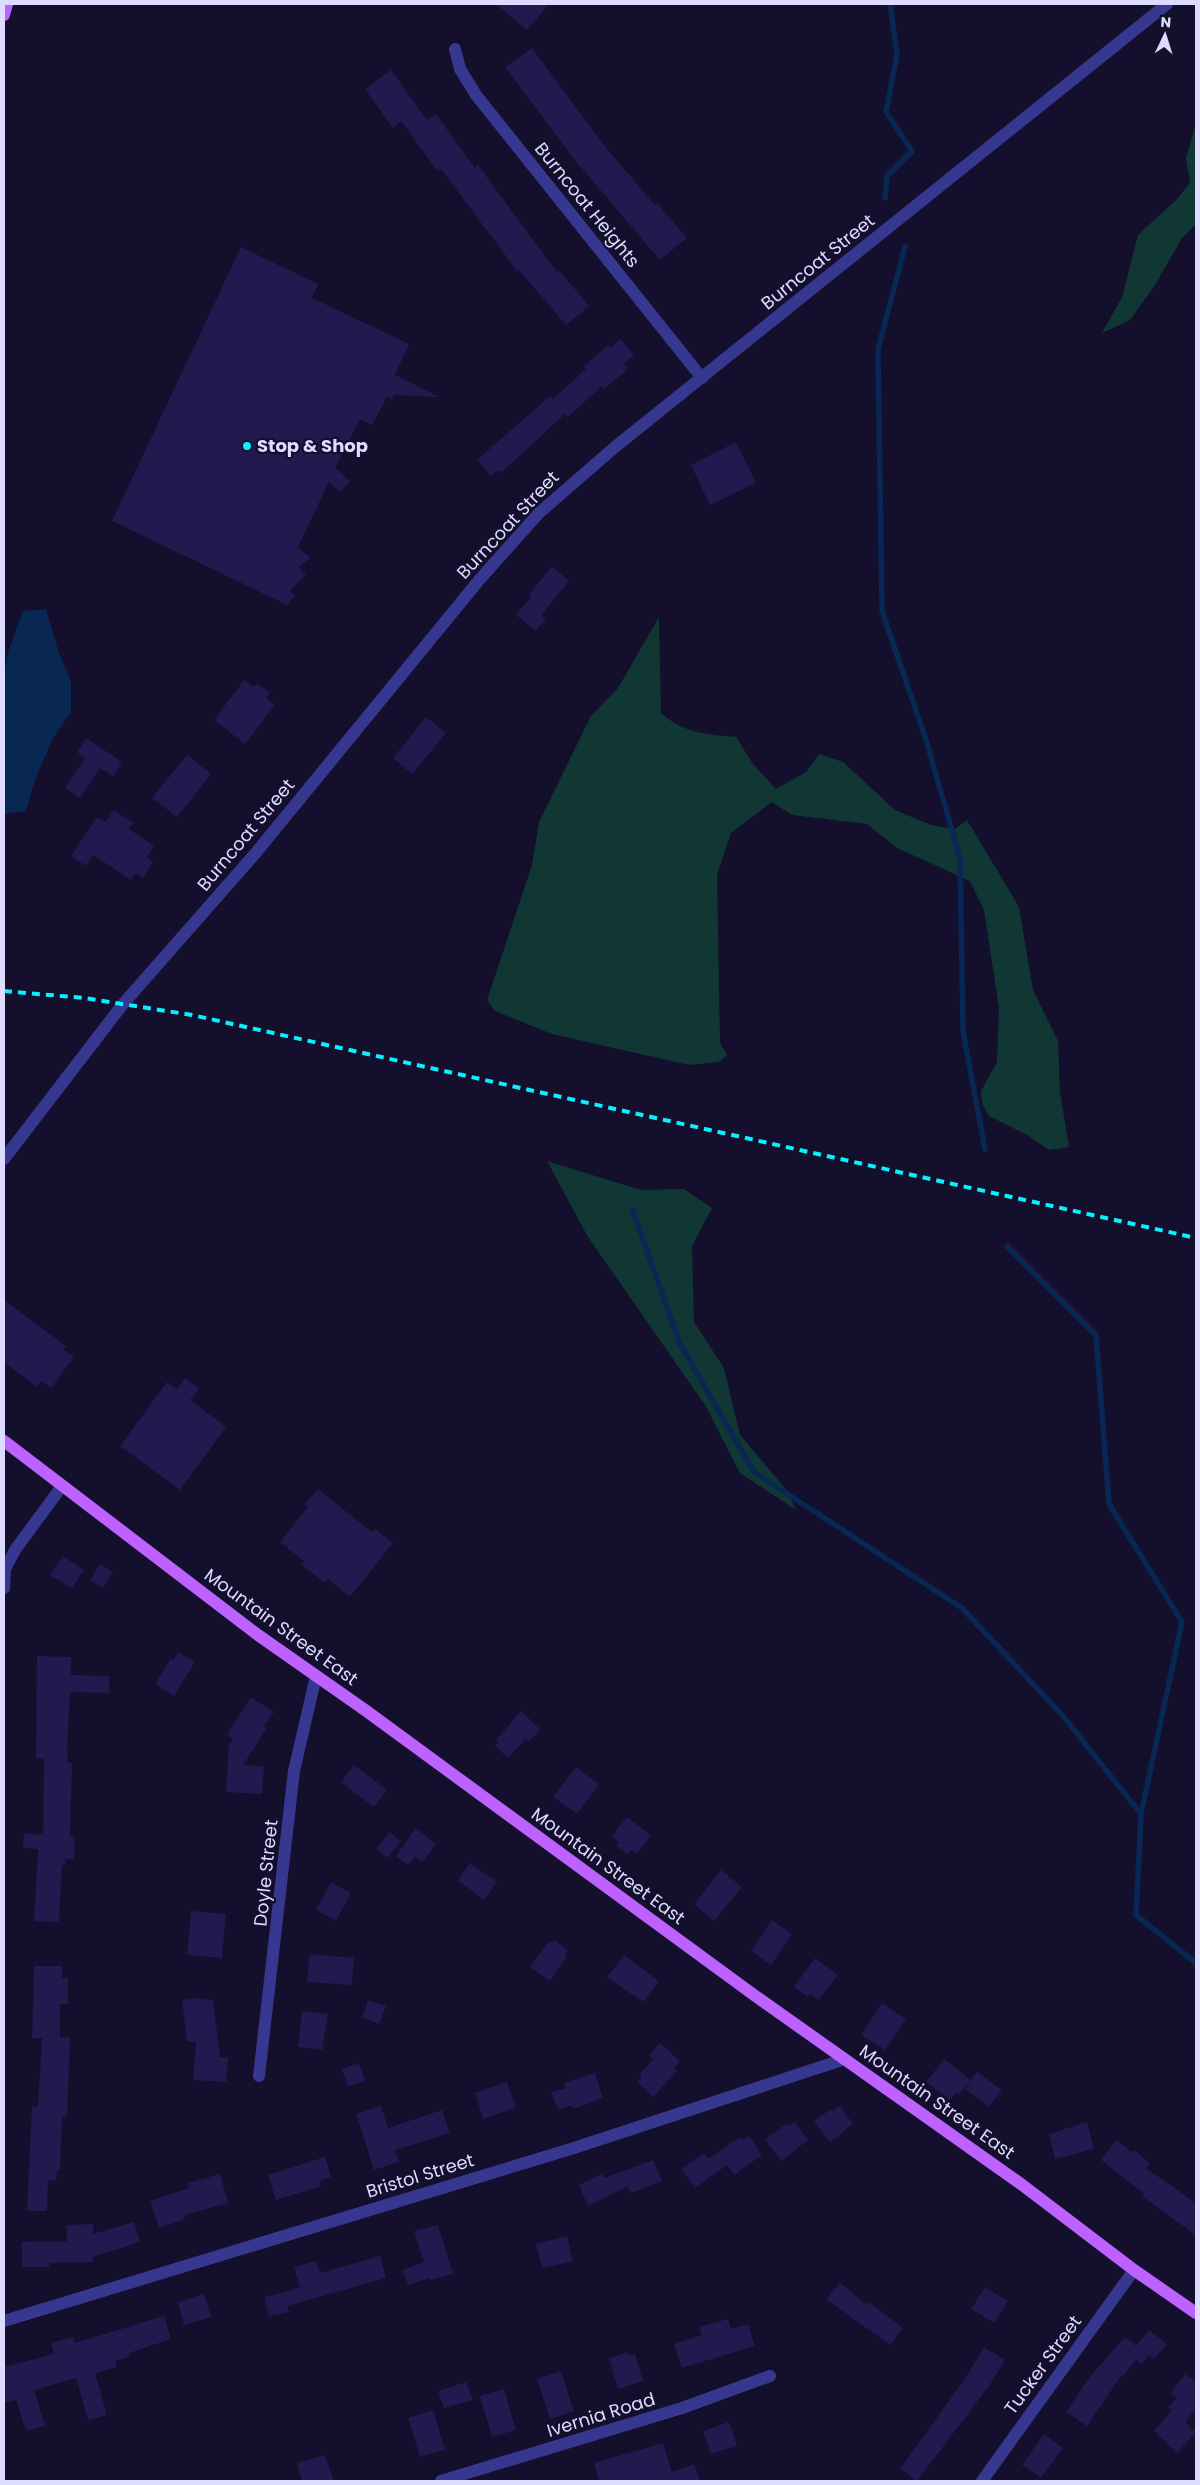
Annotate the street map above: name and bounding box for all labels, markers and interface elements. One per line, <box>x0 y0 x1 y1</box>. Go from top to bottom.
north arrow <box>1140 10 1190 60</box>
text: N <box>1160 12 1172 32</box>
street label: Burncoat Heights <box>529 137 646 273</box>
street label: Burncoat Street <box>756 208 880 315</box>
place label: Stop & Shop <box>257 433 368 458</box>
marker: Stop & Shop <box>241 440 253 452</box>
street label: Burncoat Street <box>451 465 564 584</box>
street label: Burncoat Street <box>191 773 300 896</box>
street label: Mountain Street East <box>199 1562 363 1691</box>
street label: Mountain Street East <box>526 1801 690 1930</box>
street label: Doyle Street <box>247 1818 284 1928</box>
street label: Mountain Street East <box>855 2038 1020 2165</box>
street label: Bristol Street <box>363 2147 477 2204</box>
street label: Tucker Street <box>998 2310 1087 2419</box>
street label: Ivernia Road <box>544 2386 658 2443</box>

